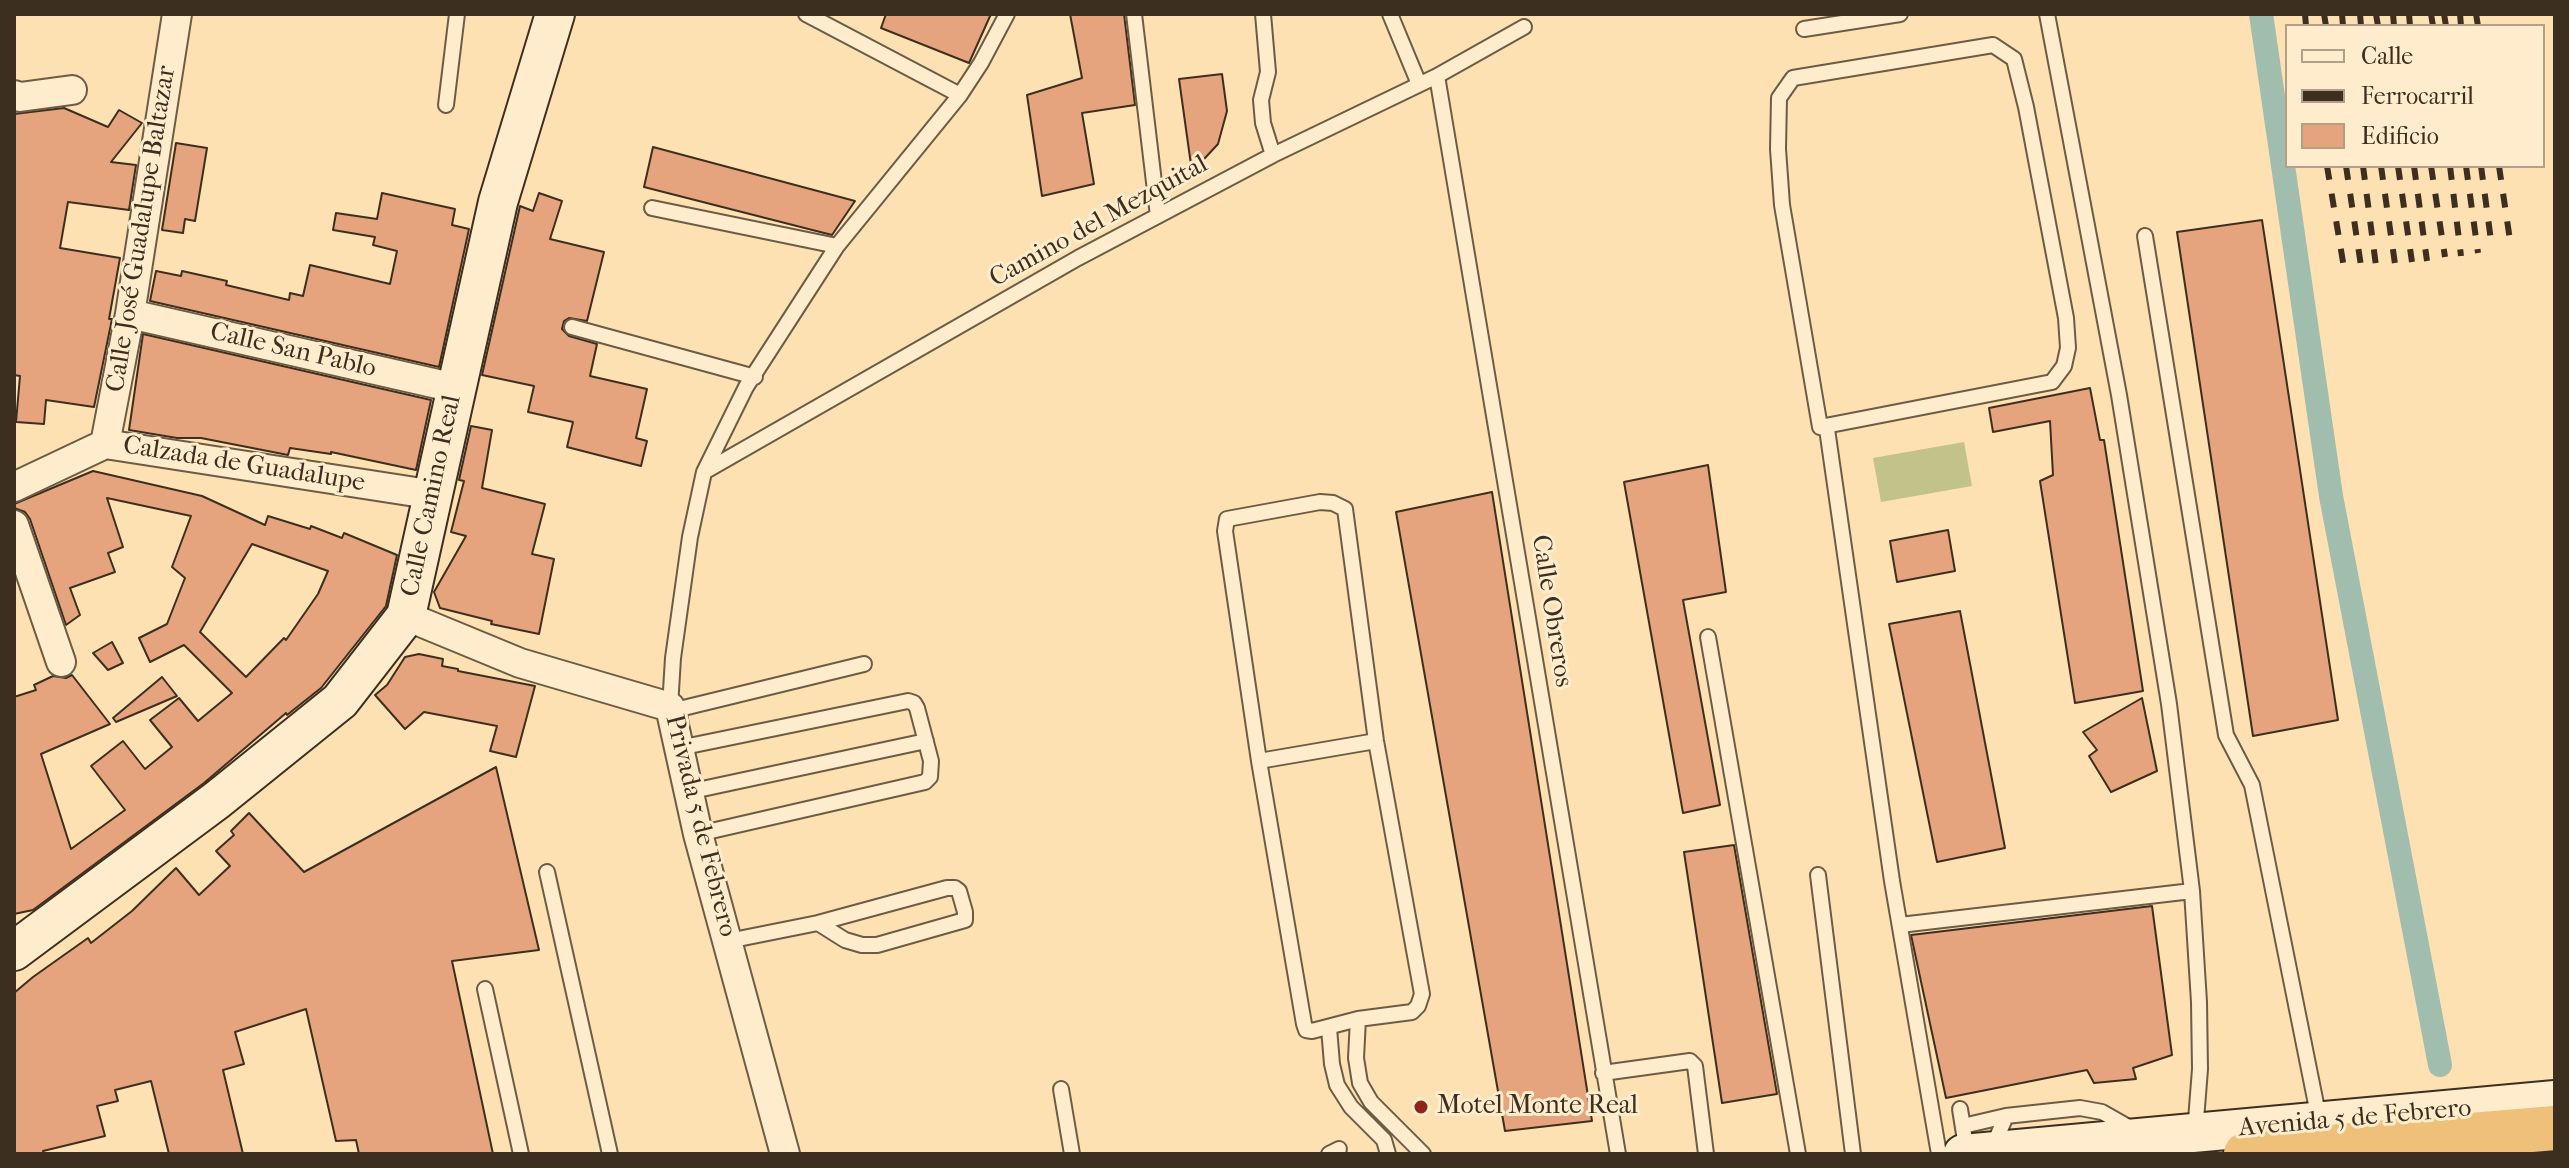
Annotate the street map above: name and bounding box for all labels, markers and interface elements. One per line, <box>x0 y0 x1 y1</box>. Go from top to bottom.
legend <box>2285 24 2545 168</box>
text: Calle <box>2361 42 2413 70</box>
street label: Calle José Guadalupe Baltazar <box>101 64 183 394</box>
text: Ferrocarril <box>2361 82 2474 110</box>
text: Edificio <box>2361 122 2439 150</box>
street label: Camino del Mezquital <box>985 149 1213 295</box>
street label: Calle San Pablo <box>207 317 379 385</box>
street label: Calle Camino Real <box>395 392 469 600</box>
street label: Calzada de Guadalupe <box>121 430 367 500</box>
street label: Calle Obreros <box>1524 533 1578 689</box>
street label: Privada 5 de Febrero <box>657 712 743 940</box>
place label: Motel Monte Real <box>1437 1091 1638 1123</box>
street label: Avenida 5 de Febrero <box>2237 1093 2473 1145</box>
marker: Motel Monte Real <box>1412 1098 1430 1116</box>

